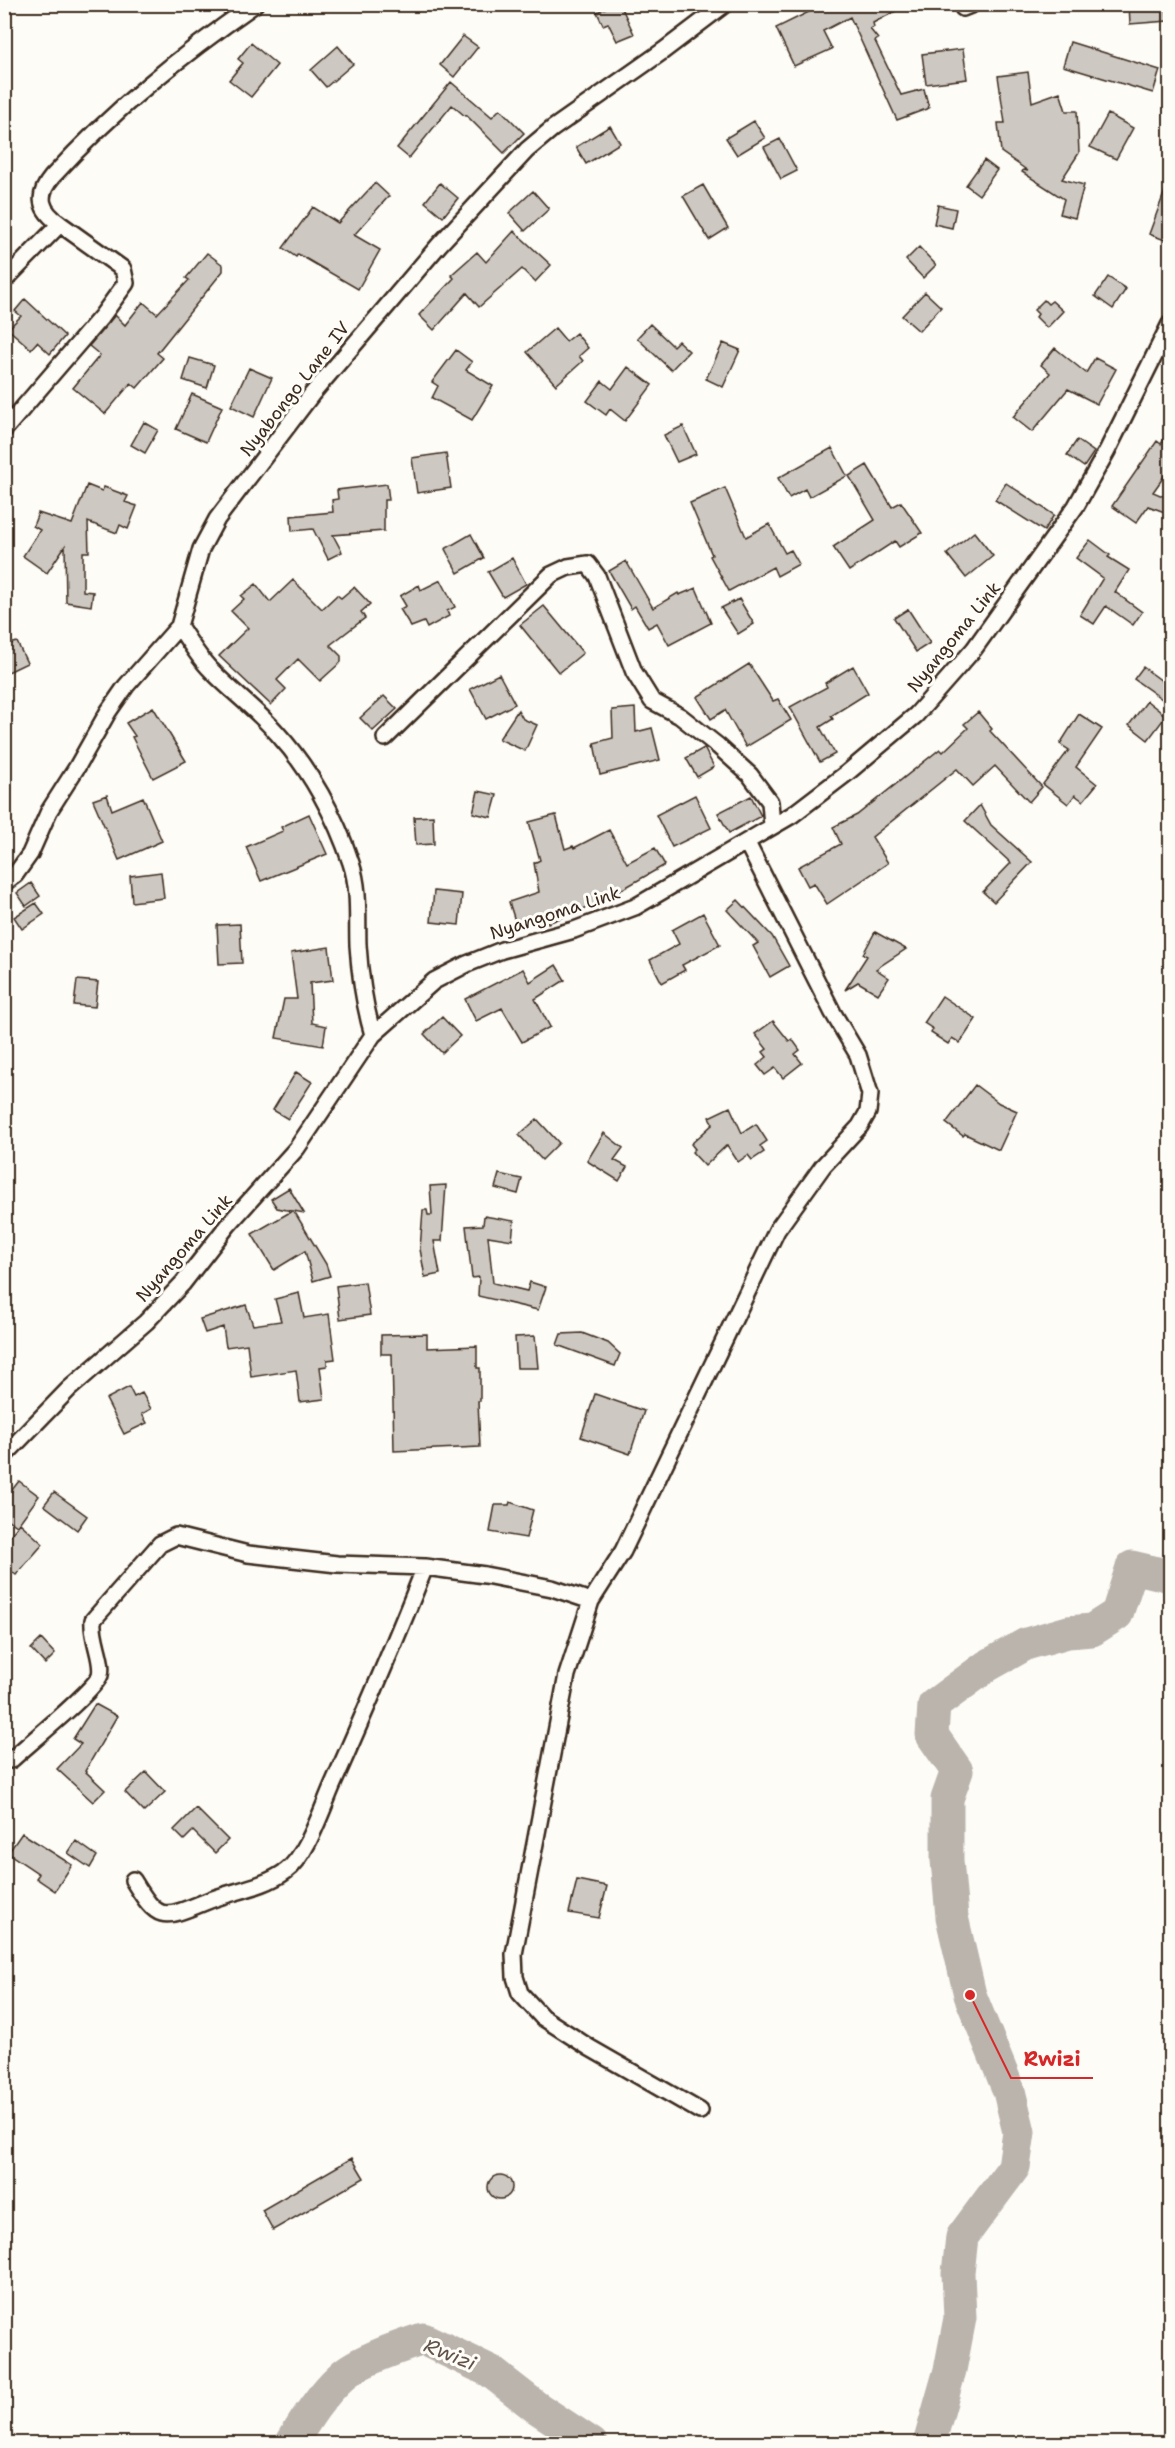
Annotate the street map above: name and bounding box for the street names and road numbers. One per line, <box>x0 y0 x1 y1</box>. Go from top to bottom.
street label: Nyabongo Lane IV <box>235 317 355 461</box>
street label: Nyangoma Link <box>902 577 1006 697</box>
street label: Nyangoma Link <box>487 881 623 945</box>
street label: Nyangoma Link <box>130 1189 238 1307</box>

